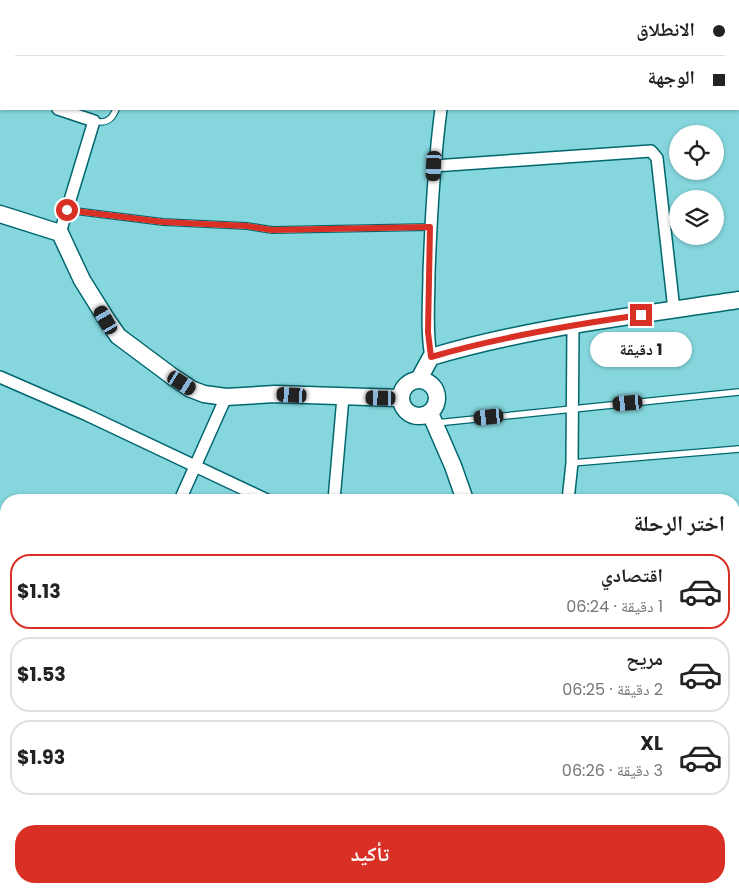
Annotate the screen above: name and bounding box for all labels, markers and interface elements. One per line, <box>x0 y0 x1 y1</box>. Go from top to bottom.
text: الانطلاق <box>636 16 695 43</box>
text: الوجهة <box>647 64 695 91</box>
map controls <box>669 125 724 245</box>
button: locate <box>669 125 724 180</box>
car <box>425 151 442 181</box>
button: layers <box>669 190 724 245</box>
route start <box>56 199 78 221</box>
car <box>92 303 119 337</box>
route end <box>630 304 652 326</box>
callout: 1 دقيقة <box>590 332 692 368</box>
text: 1 دقيقة <box>619 338 663 361</box>
car <box>165 369 198 397</box>
car <box>276 387 307 403</box>
car <box>365 390 396 406</box>
car <box>612 394 643 412</box>
car <box>473 408 504 426</box>
text: اختر الرحلة <box>634 508 725 539</box>
text: اقتصادي <box>601 562 663 589</box>
icon: car <box>678 569 723 614</box>
text: $1.13 <box>17 578 61 605</box>
text: 1 دقيقة · 06:24 <box>566 595 663 618</box>
text: مريح <box>626 645 663 672</box>
icon: car <box>678 652 723 697</box>
text: $1.53 <box>17 661 66 688</box>
text: 2 دقيقة · 06:25 <box>562 678 663 701</box>
text: XL <box>640 730 663 757</box>
icon: car <box>678 735 723 780</box>
text: $1.93 <box>17 744 65 771</box>
text: 3 دقيقة · 06:26 <box>562 759 663 782</box>
button: تأكيد <box>15 825 725 883</box>

